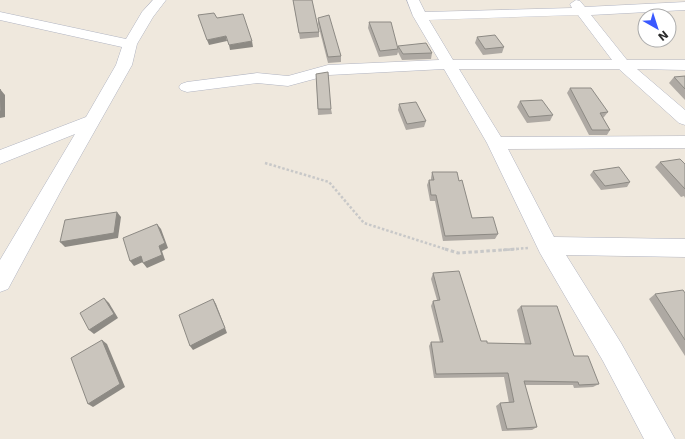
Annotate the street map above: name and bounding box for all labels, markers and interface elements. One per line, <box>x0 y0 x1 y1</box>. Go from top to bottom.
north arrow <box>637 8 677 48</box>
text: N <box>655 27 671 43</box>

